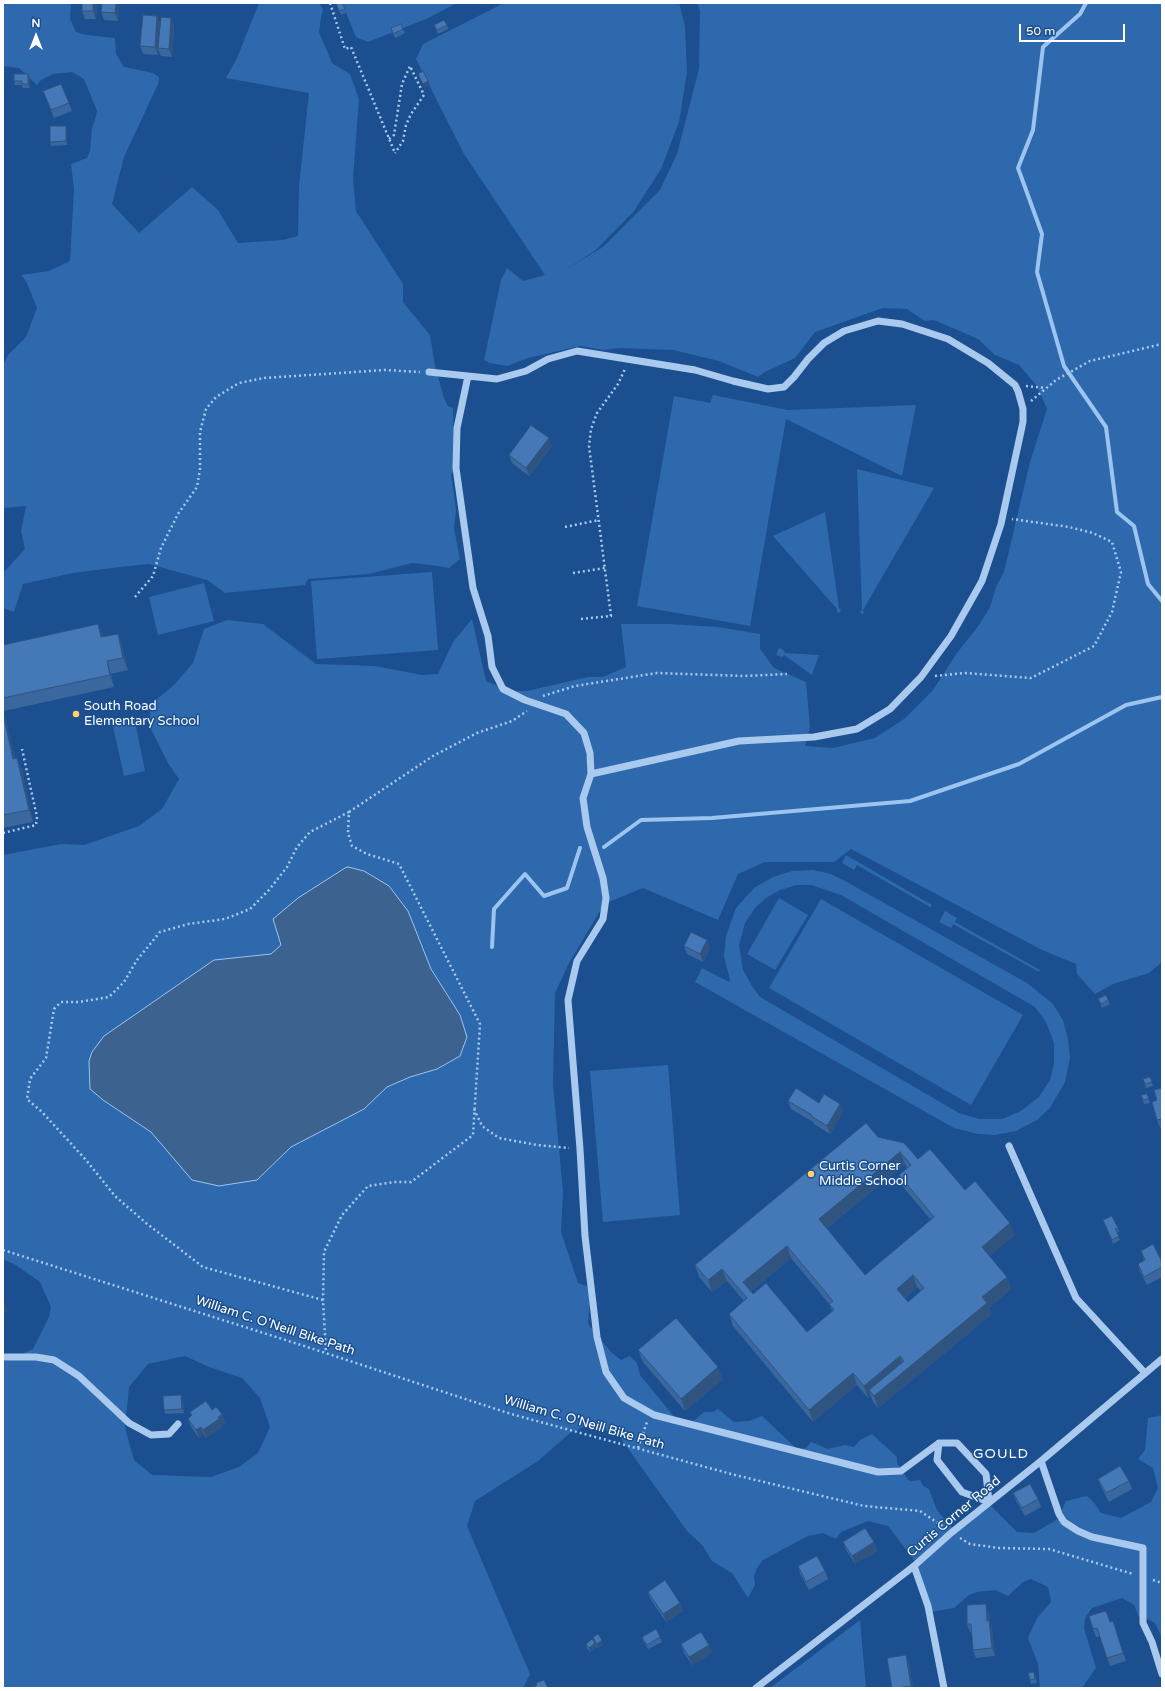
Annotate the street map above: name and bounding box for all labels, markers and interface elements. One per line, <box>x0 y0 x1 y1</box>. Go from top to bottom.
north arrow <box>16 16 56 56</box>
scale bar <box>1021 16 1127 42</box>
text: N <box>32 17 40 30</box>
text: 50 m <box>1026 24 1055 38</box>
place label: South Road Elementary School <box>84 699 199 730</box>
marker: South Road Elementary School <box>71 709 81 719</box>
place label: Curtis Corner Middle School <box>819 1159 907 1190</box>
marker: Curtis Corner Middle School <box>806 1169 816 1179</box>
street label: William C. O'Neill Bike Path <box>193 1293 357 1359</box>
street label: William C. O'Neill Bike Path <box>502 1393 666 1453</box>
district label: GOULD <box>973 1446 1029 1462</box>
street label: Curtis Corner Road <box>904 1473 1004 1561</box>

